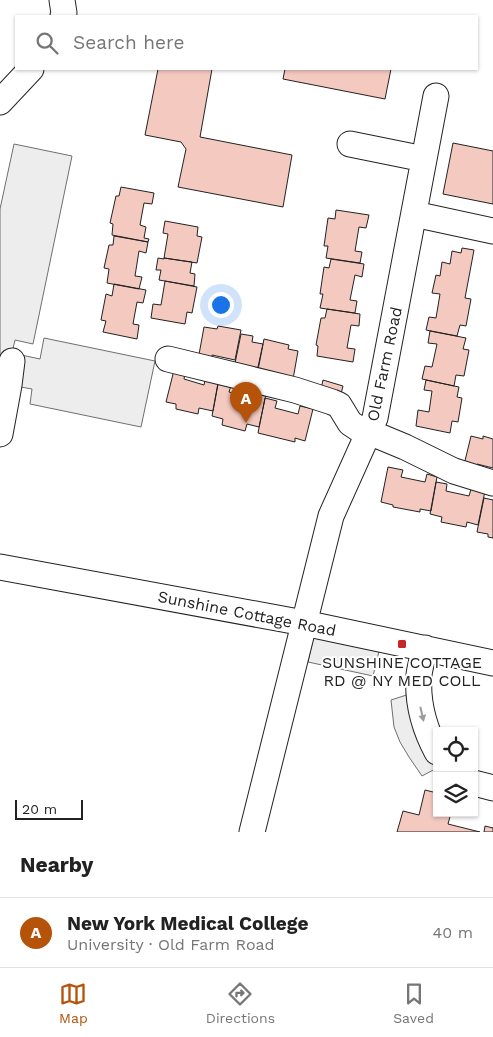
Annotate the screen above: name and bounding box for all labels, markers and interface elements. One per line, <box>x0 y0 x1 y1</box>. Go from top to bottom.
search box <box>15 15 478 70</box>
icon: search <box>33 29 61 57</box>
text: Search here <box>73 31 184 54</box>
your location <box>208 292 234 318</box>
street label: Old Farm Road <box>363 305 406 423</box>
pin: A <box>230 382 262 423</box>
street label: Sunshine Cottage Road <box>156 587 338 640</box>
marker: SUNSHINE COTTAGE RD @ NY MED COLL <box>396 638 408 650</box>
place label: SUNSHINE COTTAGE RD @ NY MED COLL <box>322 653 482 690</box>
one-way arrow <box>418 706 426 721</box>
map controls <box>433 727 478 817</box>
button: locate <box>433 727 478 772</box>
button: layers <box>433 772 478 817</box>
scale bar <box>15 797 82 820</box>
text: 20 m <box>22 801 57 817</box>
text: Nearby <box>20 852 93 877</box>
text: New York Medical College <box>67 912 309 935</box>
text: A <box>31 923 41 942</box>
text: 40 m <box>433 923 473 942</box>
text: University · Old Farm Road <box>67 935 275 954</box>
tab: Map <box>59 980 88 1026</box>
tab: Directions <box>206 980 275 1026</box>
tab: Saved <box>393 980 434 1026</box>

